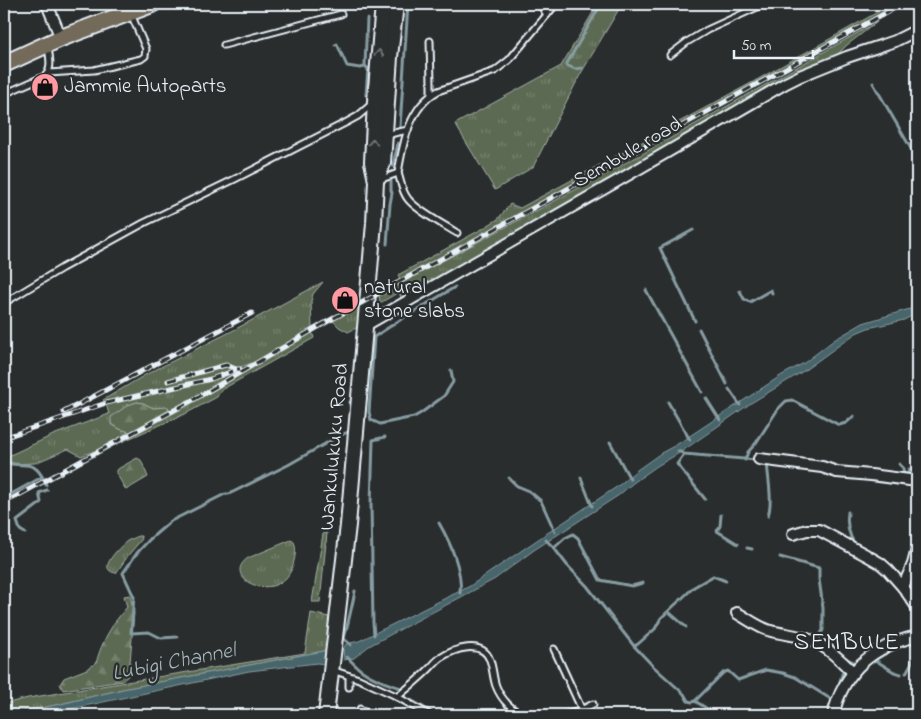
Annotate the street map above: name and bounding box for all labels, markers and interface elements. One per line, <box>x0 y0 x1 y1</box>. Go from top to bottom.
scale bar <box>734 28 812 60</box>
text: 50 m <box>741 35 772 57</box>
one-way arrow <box>373 49 384 57</box>
shop icon: Jammie Autoparts <box>30 72 60 102</box>
place label: Jammie Autoparts <box>64 72 227 102</box>
street label: Sembule road <box>568 110 688 196</box>
one-way arrow <box>367 137 378 145</box>
place label: natural stone slabs <box>364 273 465 327</box>
shop icon: natural stone slabs <box>330 285 360 315</box>
street label: Wankulukuku Road <box>313 362 357 532</box>
district label: SEMBULE <box>794 626 900 661</box>
water label: Lubigi Channel <box>109 635 241 691</box>

